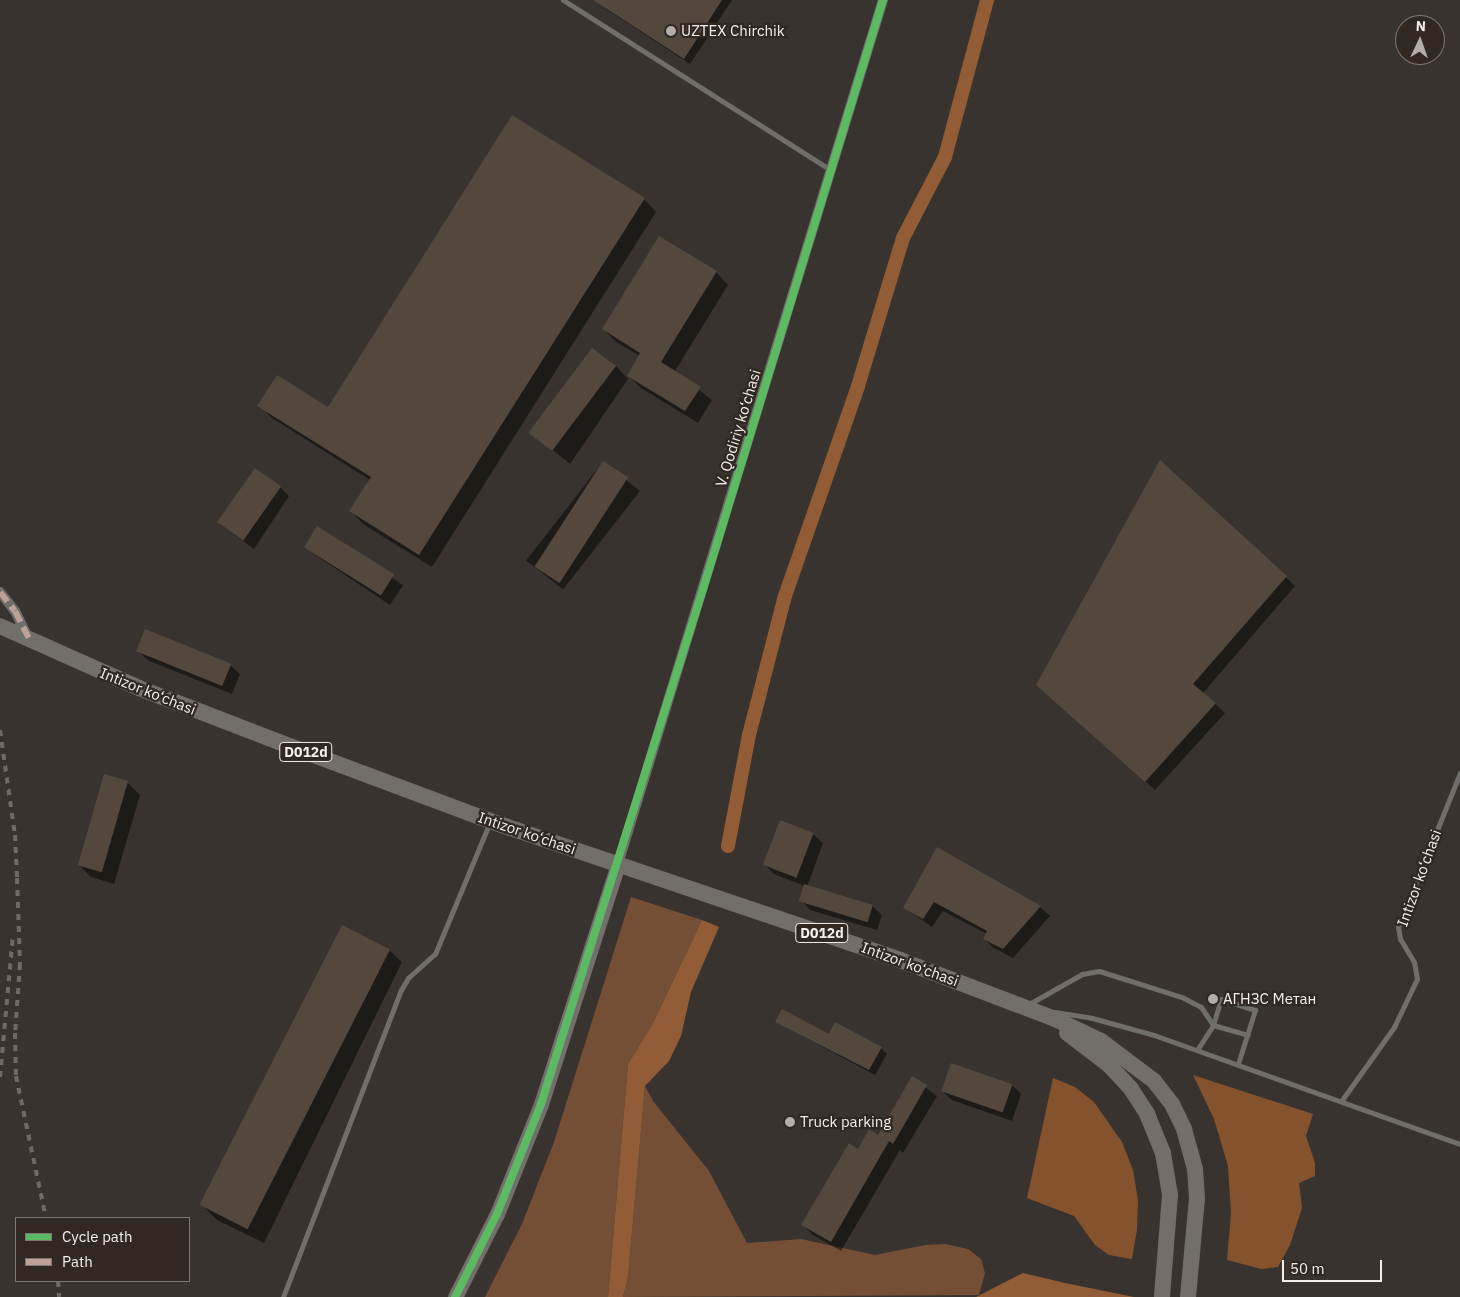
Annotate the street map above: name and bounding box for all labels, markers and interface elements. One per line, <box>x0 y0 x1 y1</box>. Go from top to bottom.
north arrow <box>1395 15 1445 65</box>
text: N <box>1415 17 1426 35</box>
place label: UZTEX Chirchik <box>681 22 785 40</box>
marker: UZTEX Chirchik <box>665 25 677 37</box>
street label: V. Qodiriy ko‘chasi <box>712 367 764 489</box>
street label: Intizor ko‘chasi <box>97 664 199 718</box>
road number: D012d <box>278 740 334 764</box>
street label: Intizor ko‘chasi <box>476 808 578 858</box>
street label: Intizor ko‘chasi <box>1393 827 1445 929</box>
road number: D012d <box>794 921 850 944</box>
street label: Intizor ko‘chasi <box>859 938 961 990</box>
place label: АГНЗС Метан <box>1223 990 1316 1008</box>
marker: АГНЗС Метан <box>1207 993 1219 1005</box>
place label: Truck parking <box>800 1113 891 1131</box>
marker: Truck parking <box>784 1116 796 1128</box>
legend <box>15 1217 190 1282</box>
text: Cycle path <box>62 1227 133 1246</box>
scale bar <box>1285 1250 1385 1282</box>
text: Path <box>62 1252 93 1271</box>
text: 50 m <box>1290 1259 1325 1278</box>

